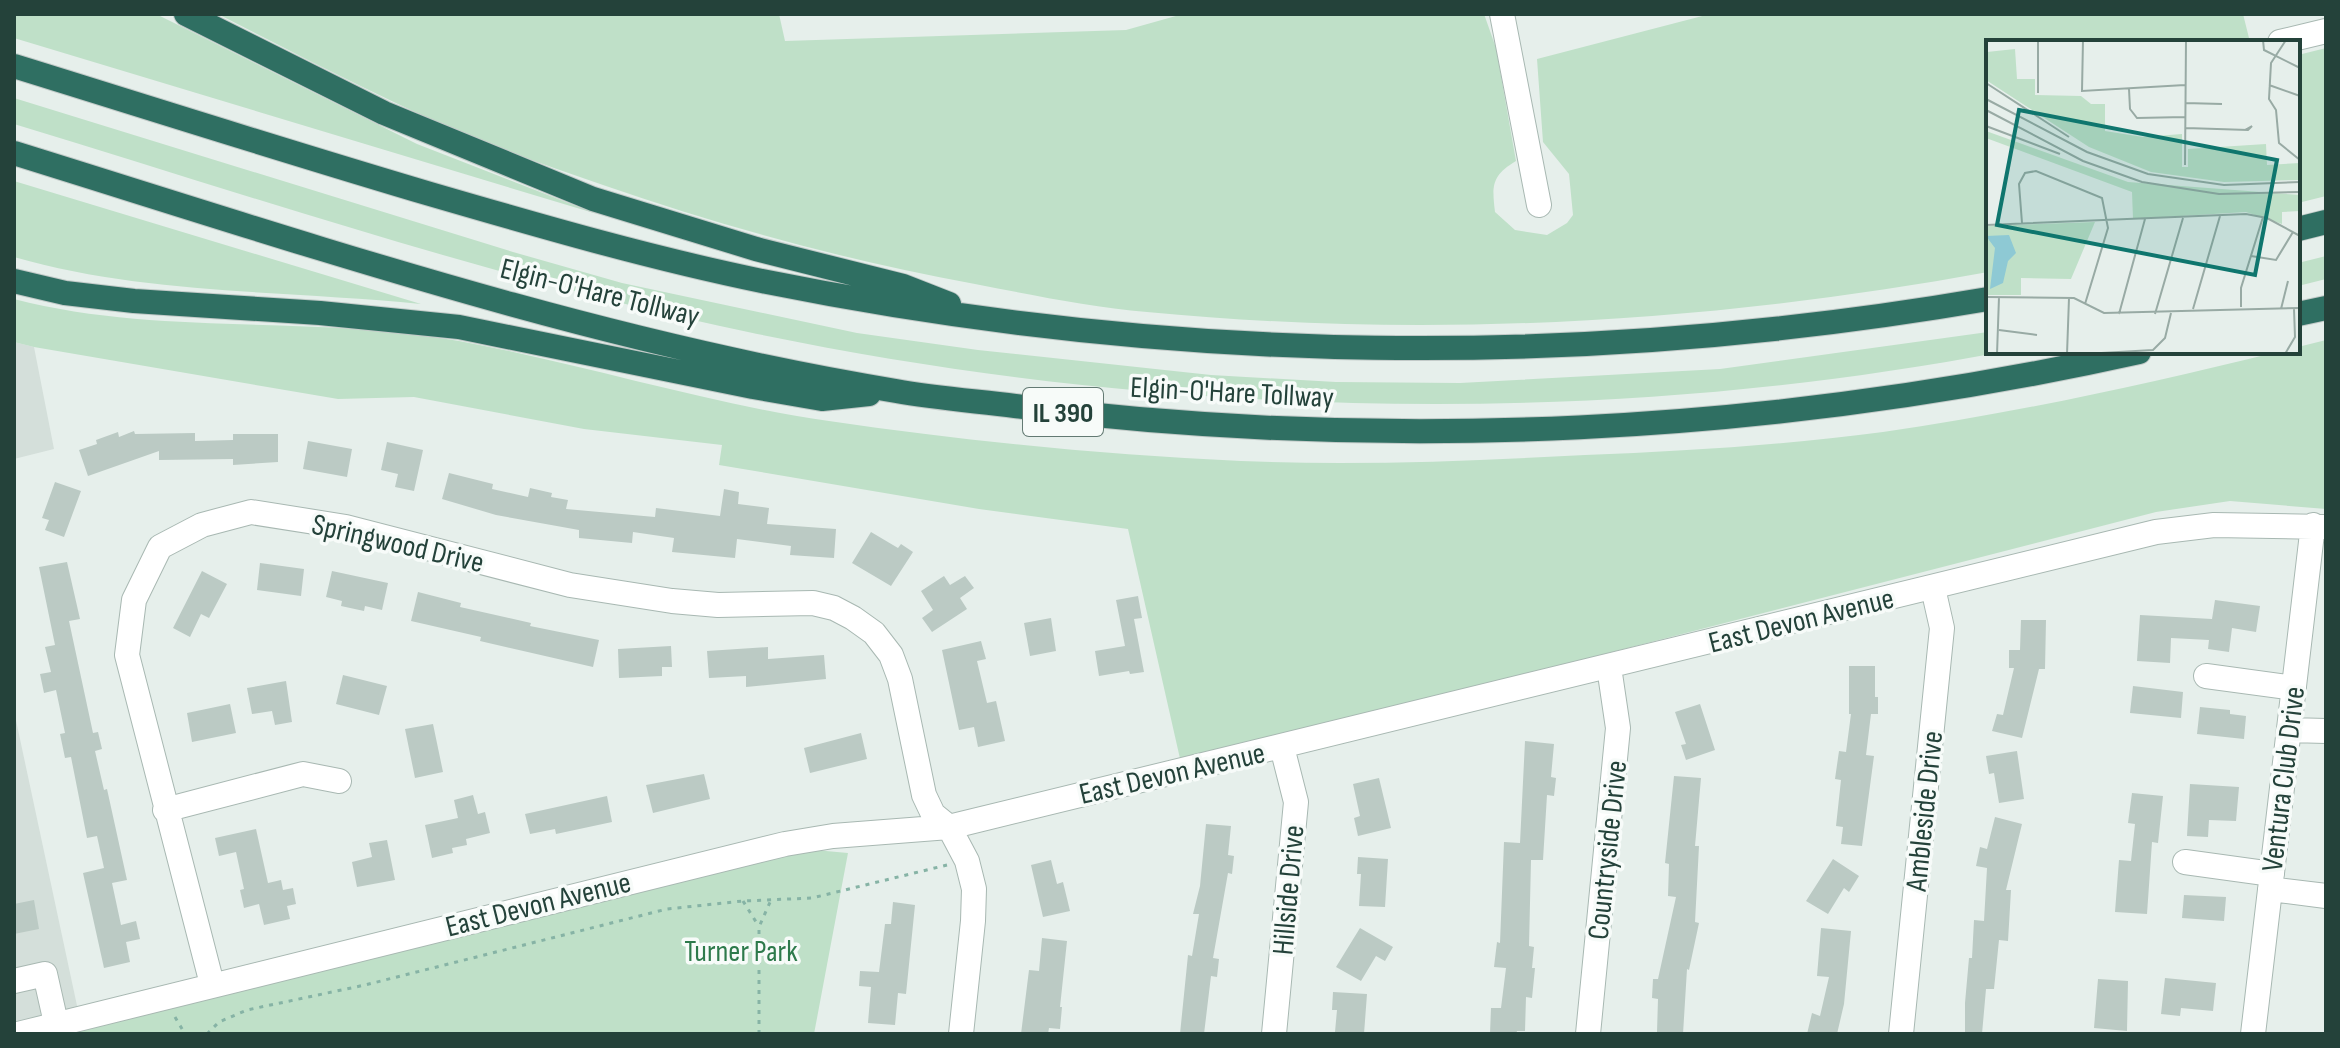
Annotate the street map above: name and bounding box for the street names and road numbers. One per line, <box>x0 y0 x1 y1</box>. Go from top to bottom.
street label: Elgin-O'Hare Tollway <box>497 251 703 335</box>
street label: Elgin-O'Hare Tollway <box>1129 370 1335 416</box>
road number: IL 390 <box>1023 388 1103 436</box>
street label: Springwood Drive <box>308 507 487 581</box>
street label: East Devon Avenue <box>1705 581 1898 661</box>
street label: Ventura Club Drive <box>2255 685 2313 874</box>
street label: Ambleside Drive <box>1899 729 1951 894</box>
street label: East Devon Avenue <box>1076 735 1269 813</box>
street label: Countryside Drive <box>1581 759 1635 941</box>
street label: Hillside Drive <box>1265 824 1313 956</box>
street label: East Devon Avenue <box>442 865 635 945</box>

